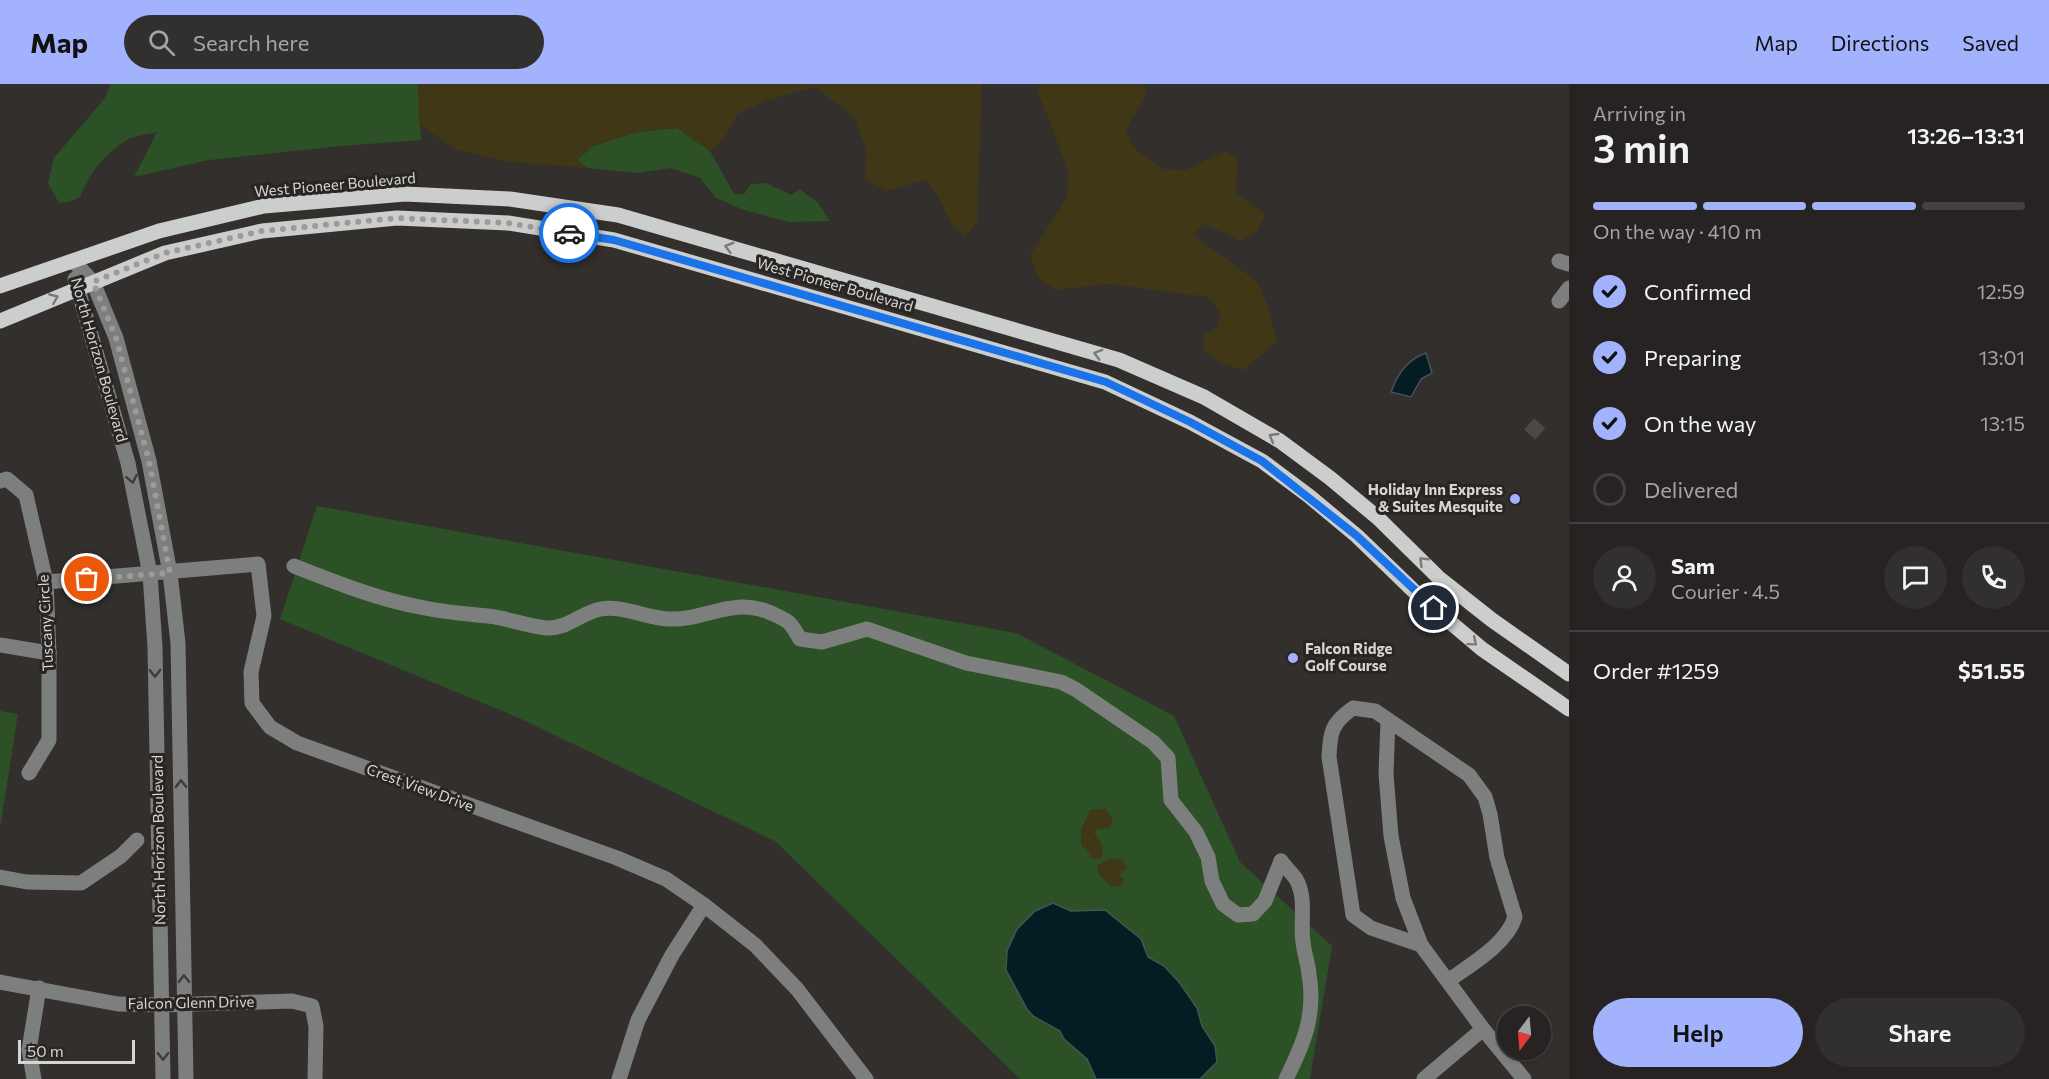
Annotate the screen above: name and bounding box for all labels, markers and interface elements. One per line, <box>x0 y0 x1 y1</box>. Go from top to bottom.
search box <box>124 15 544 69</box>
text: Map <box>30 25 88 59</box>
icon: search <box>145 26 178 59</box>
text: Search here <box>193 29 309 56</box>
text: Map <box>1755 30 1798 55</box>
text: Directions <box>1831 30 1929 55</box>
text: Saved <box>1962 30 2019 55</box>
text: Arriving in <box>1593 101 1686 125</box>
text: 13:26–13:31 <box>1907 122 2025 149</box>
text: 3 min <box>1593 123 1690 171</box>
street label: West Pioneer Boulevard <box>254 168 416 200</box>
courier <box>539 203 599 263</box>
icon: car <box>553 217 586 250</box>
text: On the way · 410 m <box>1593 219 1762 243</box>
one-way arrow <box>724 242 735 254</box>
street label: West Pioneer Boulevard <box>755 253 916 315</box>
street label: North Horizon Boulevard <box>68 275 132 444</box>
icon: check <box>1593 275 1626 308</box>
text: Confirmed <box>1644 278 1751 305</box>
text: 12:59 <box>1977 279 2025 303</box>
one-way arrow <box>48 293 59 305</box>
icon: check <box>1593 341 1626 374</box>
text: Preparing <box>1644 344 1741 371</box>
text: 13:01 <box>1979 345 2025 369</box>
one-way arrow <box>1093 349 1103 361</box>
icon: check <box>1593 407 1626 440</box>
text: On the way <box>1644 410 1756 437</box>
text: 13:15 <box>1980 411 2025 435</box>
one-way arrow <box>1269 433 1279 445</box>
one-way arrow <box>125 475 137 484</box>
text: Delivered <box>1644 476 1738 503</box>
place label: Holiday Inn Express & Suites Mesquite <box>1368 480 1503 515</box>
marker: Holiday Inn Express & Suites Mesquite <box>1508 492 1522 506</box>
button: person <box>1593 546 1656 609</box>
button: chat <box>1884 546 1947 609</box>
button: phone <box>1962 546 2025 609</box>
text: Sam <box>1671 552 1715 579</box>
pin <box>61 553 112 604</box>
one-way arrow <box>1419 558 1430 569</box>
icon: bag <box>70 562 103 595</box>
street label: Tuscany Circle <box>33 574 57 672</box>
text: Courier · 4.5 <box>1671 579 1780 603</box>
pin <box>1408 582 1459 633</box>
icon: home <box>1417 591 1450 624</box>
one-way arrow <box>1466 635 1477 646</box>
place label: Falcon Ridge Golf Course <box>1305 639 1393 674</box>
marker: Falcon Ridge Golf Course <box>1286 651 1300 665</box>
text: Order #1259 <box>1593 657 1719 684</box>
text: $51.55 <box>1958 657 2025 684</box>
one-way arrow <box>149 668 161 677</box>
street label: North Horizon Boulevard <box>148 755 168 925</box>
street label: Crest View Drive <box>364 759 476 815</box>
one-way arrow <box>174 779 187 788</box>
one-way arrow <box>178 974 190 983</box>
street label: Falcon Glenn Drive <box>127 992 255 1012</box>
button: Help <box>1593 998 1803 1067</box>
button: Share <box>1815 998 2025 1067</box>
north arrow <box>1497 1006 1551 1060</box>
map controls <box>1497 1006 1551 1060</box>
scale bar <box>18 1037 135 1064</box>
text: 50 m <box>27 1041 64 1060</box>
one-way arrow <box>157 1052 169 1061</box>

